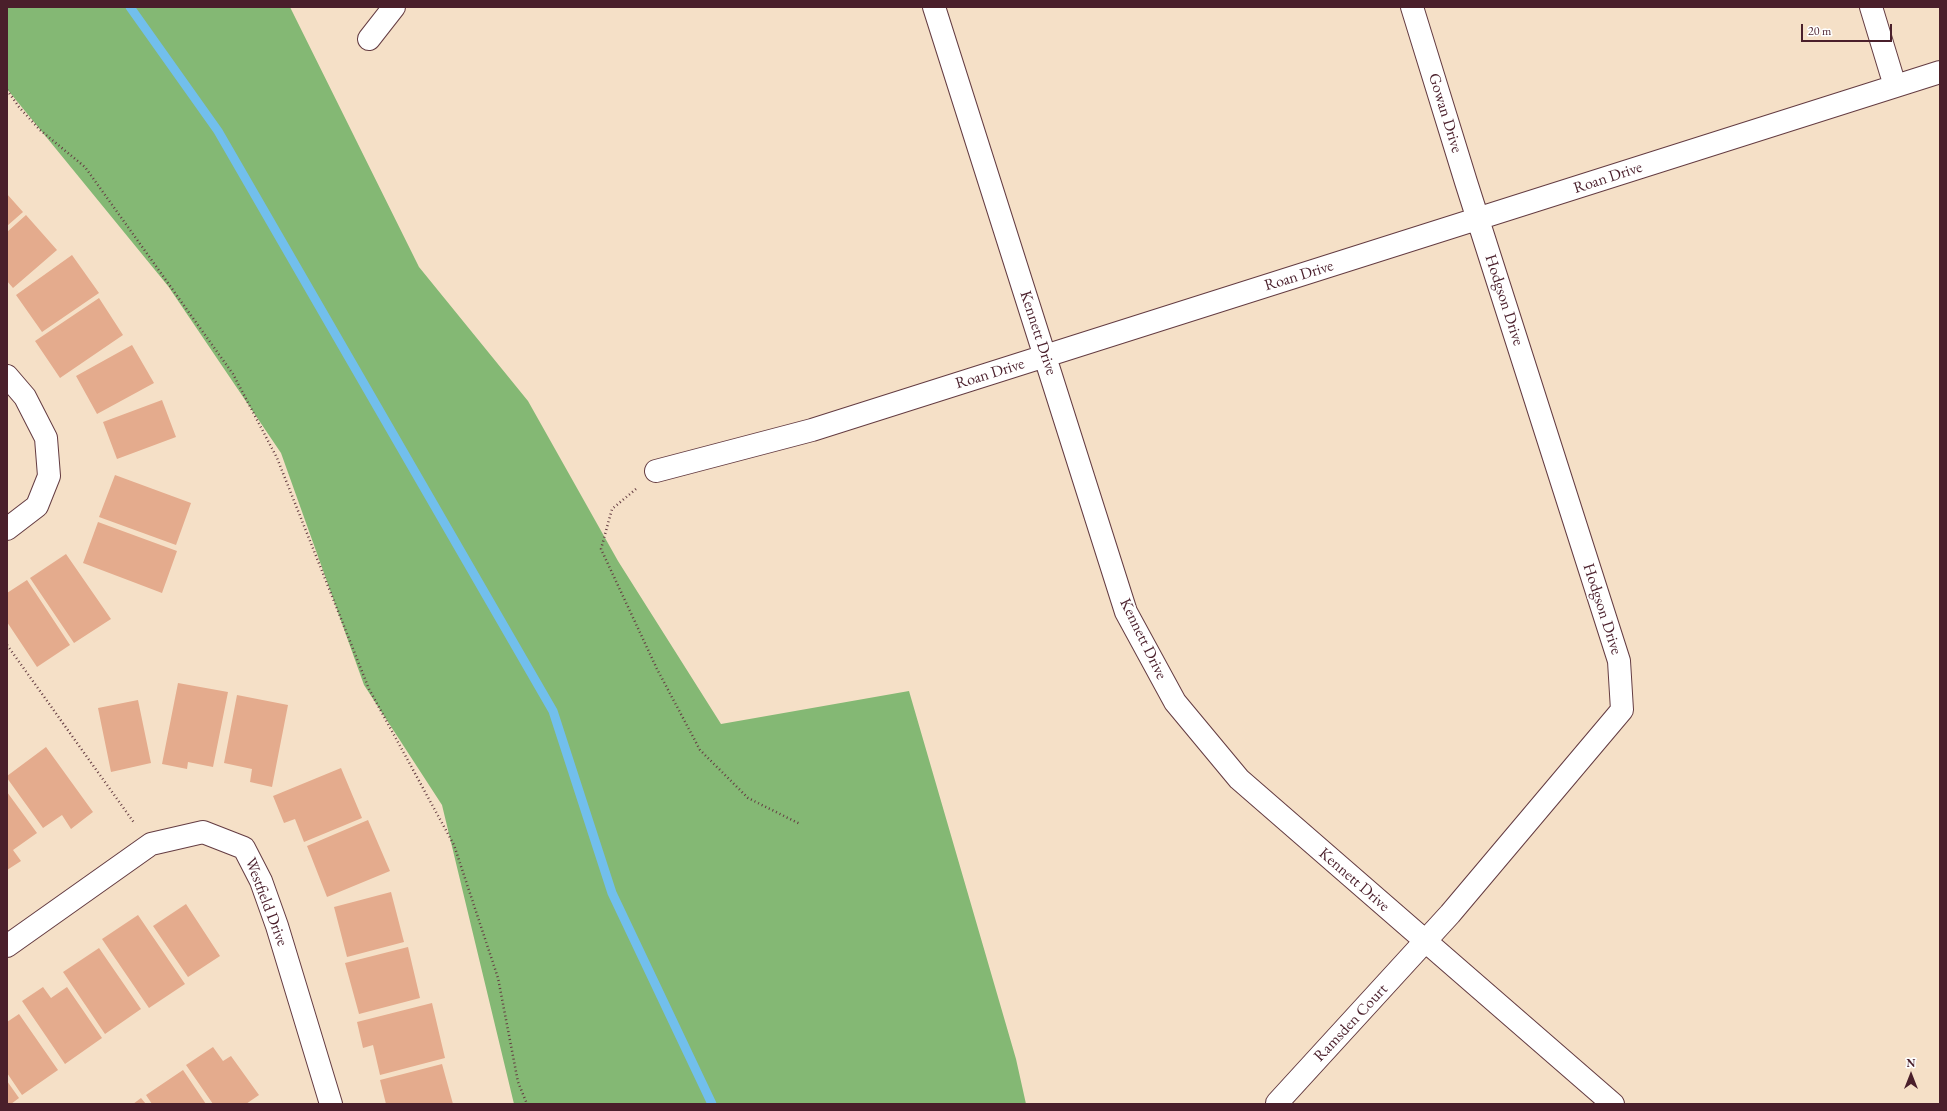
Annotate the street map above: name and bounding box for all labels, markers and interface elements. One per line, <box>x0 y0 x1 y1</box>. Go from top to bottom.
scale bar <box>1803 16 1894 42</box>
text: 20 m <box>1808 23 1831 39</box>
street label: Gowan Drive <box>1424 71 1466 155</box>
street label: Roan Drive <box>1571 158 1645 198</box>
street label: Hodgson Drive <box>1480 252 1528 348</box>
street label: Roan Drive <box>1262 256 1336 296</box>
street label: Kennett Drive <box>1015 288 1061 378</box>
street label: Roan Drive <box>953 354 1027 394</box>
street label: Hodgson Drive <box>1578 561 1626 657</box>
street label: Kennett Drive <box>1115 595 1171 683</box>
street label: Kennett Drive <box>1315 844 1393 916</box>
street label: Westfield Drive <box>240 855 292 949</box>
street label: Ramsden Court <box>1310 980 1392 1066</box>
north arrow <box>1891 1055 1931 1095</box>
text: N <box>1907 1056 1915 1070</box>

